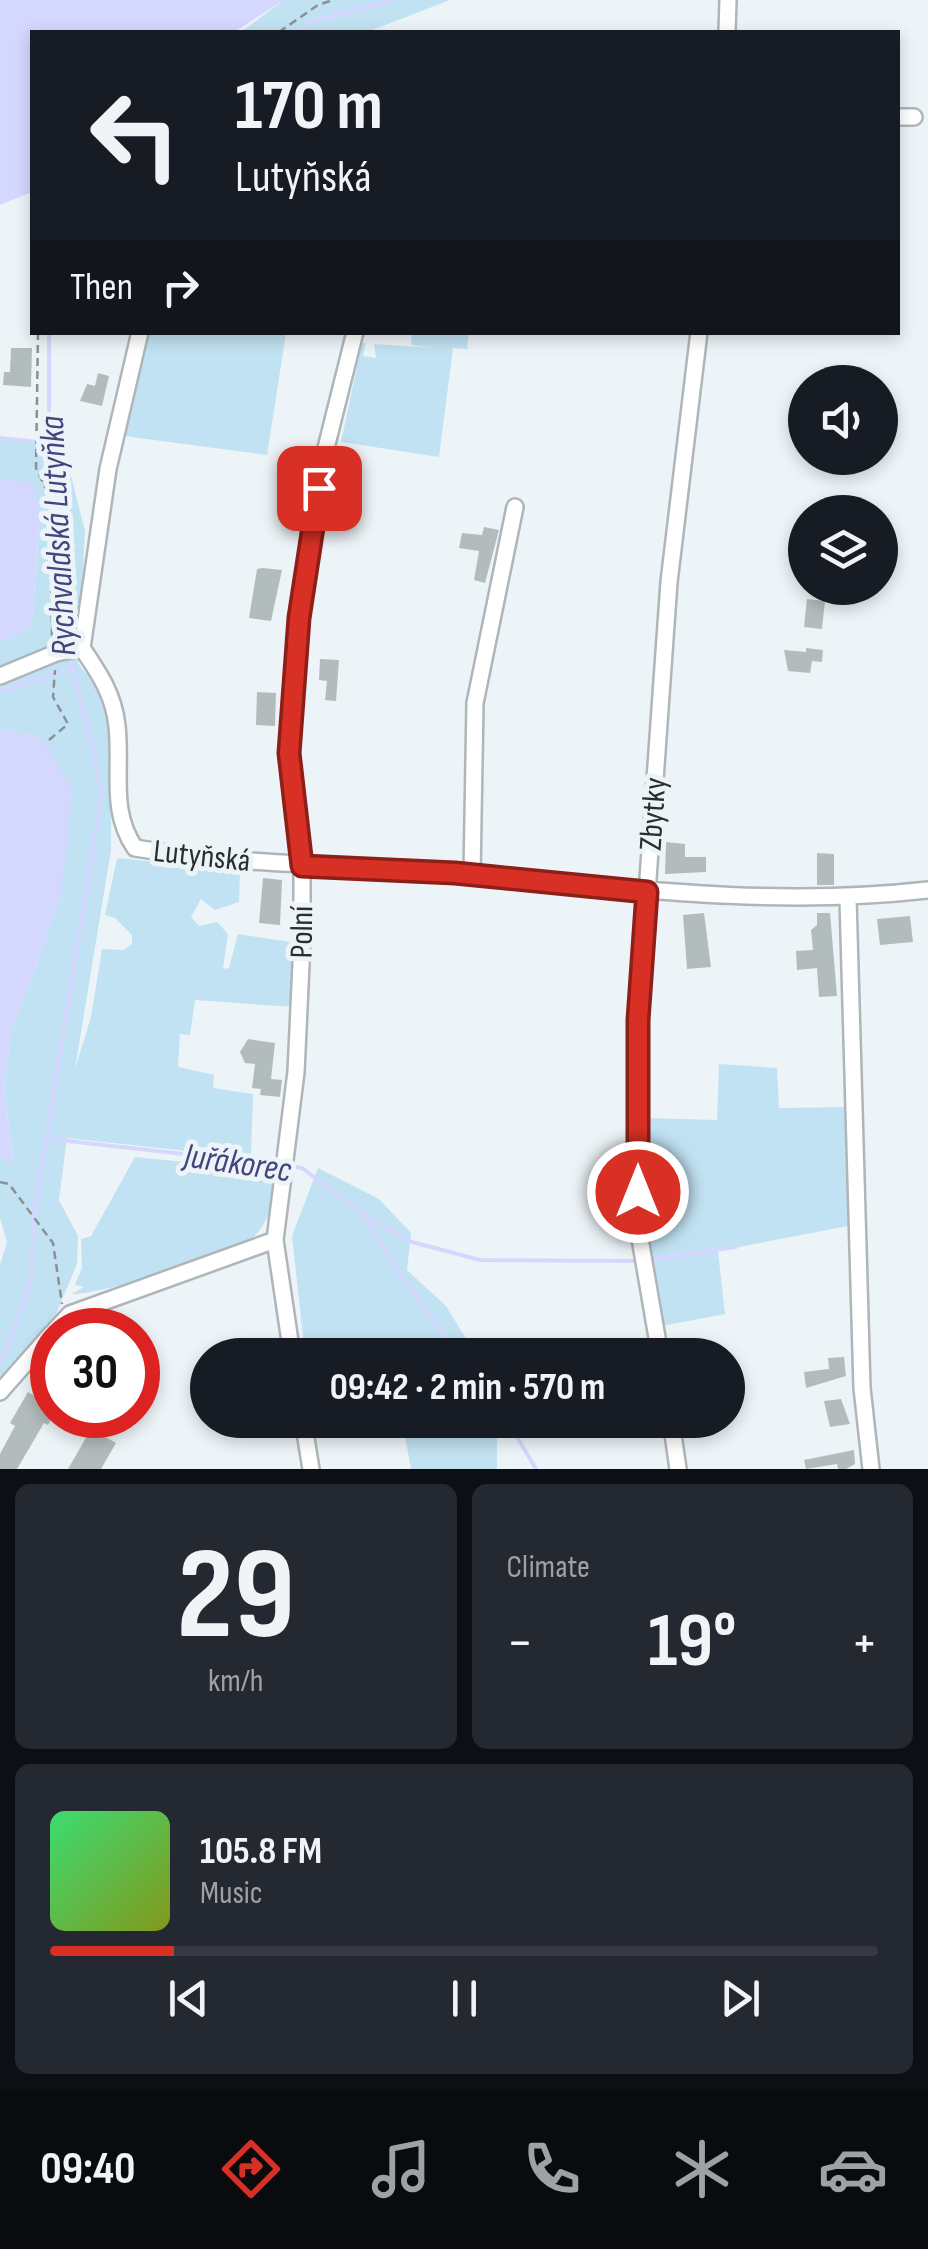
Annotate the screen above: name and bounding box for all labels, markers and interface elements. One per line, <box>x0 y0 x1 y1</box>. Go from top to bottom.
text: 170 m <box>235 65 383 149</box>
icon: left <box>70 70 200 200</box>
text: Lutyňská <box>235 150 372 205</box>
icon: right <box>153 260 208 315</box>
text: Then <box>70 265 133 310</box>
map controls <box>788 365 898 605</box>
button: sound <box>788 365 898 475</box>
water label: Rychvaldská Lutyňka <box>31 415 86 657</box>
pin <box>277 446 362 531</box>
icon: arrive <box>292 461 347 516</box>
button: layers <box>788 495 898 605</box>
street label: Zbytky <box>631 776 676 852</box>
street label: Lutyňská <box>152 832 252 881</box>
street label: Polní <box>283 905 322 959</box>
water label: Juřákorec <box>179 1134 295 1192</box>
position arrow <box>586 1140 690 1244</box>
speed limit sign: 30 <box>30 1308 160 1438</box>
text: 09:42 · 2 min · 570 m <box>330 1365 605 1410</box>
text: 29 <box>176 1519 295 1675</box>
text: Climate <box>507 1548 590 1587</box>
text: 19° <box>648 1597 736 1688</box>
text: − <box>507 1610 533 1677</box>
text: + <box>851 1610 878 1677</box>
text: km/h <box>208 1662 263 1701</box>
text: 105.8 FM <box>200 1829 322 1874</box>
text: Music <box>200 1874 263 1913</box>
icon: previous <box>161 1971 216 2026</box>
icon: pause <box>437 1971 492 2026</box>
icon: next <box>713 1971 768 2026</box>
icon: directions <box>216 2134 286 2204</box>
icon: music <box>366 2134 436 2204</box>
icon: phone <box>517 2134 587 2204</box>
icon: climate <box>667 2134 737 2204</box>
icon: car <box>818 2134 888 2204</box>
text: 09:40 <box>40 2142 135 2197</box>

